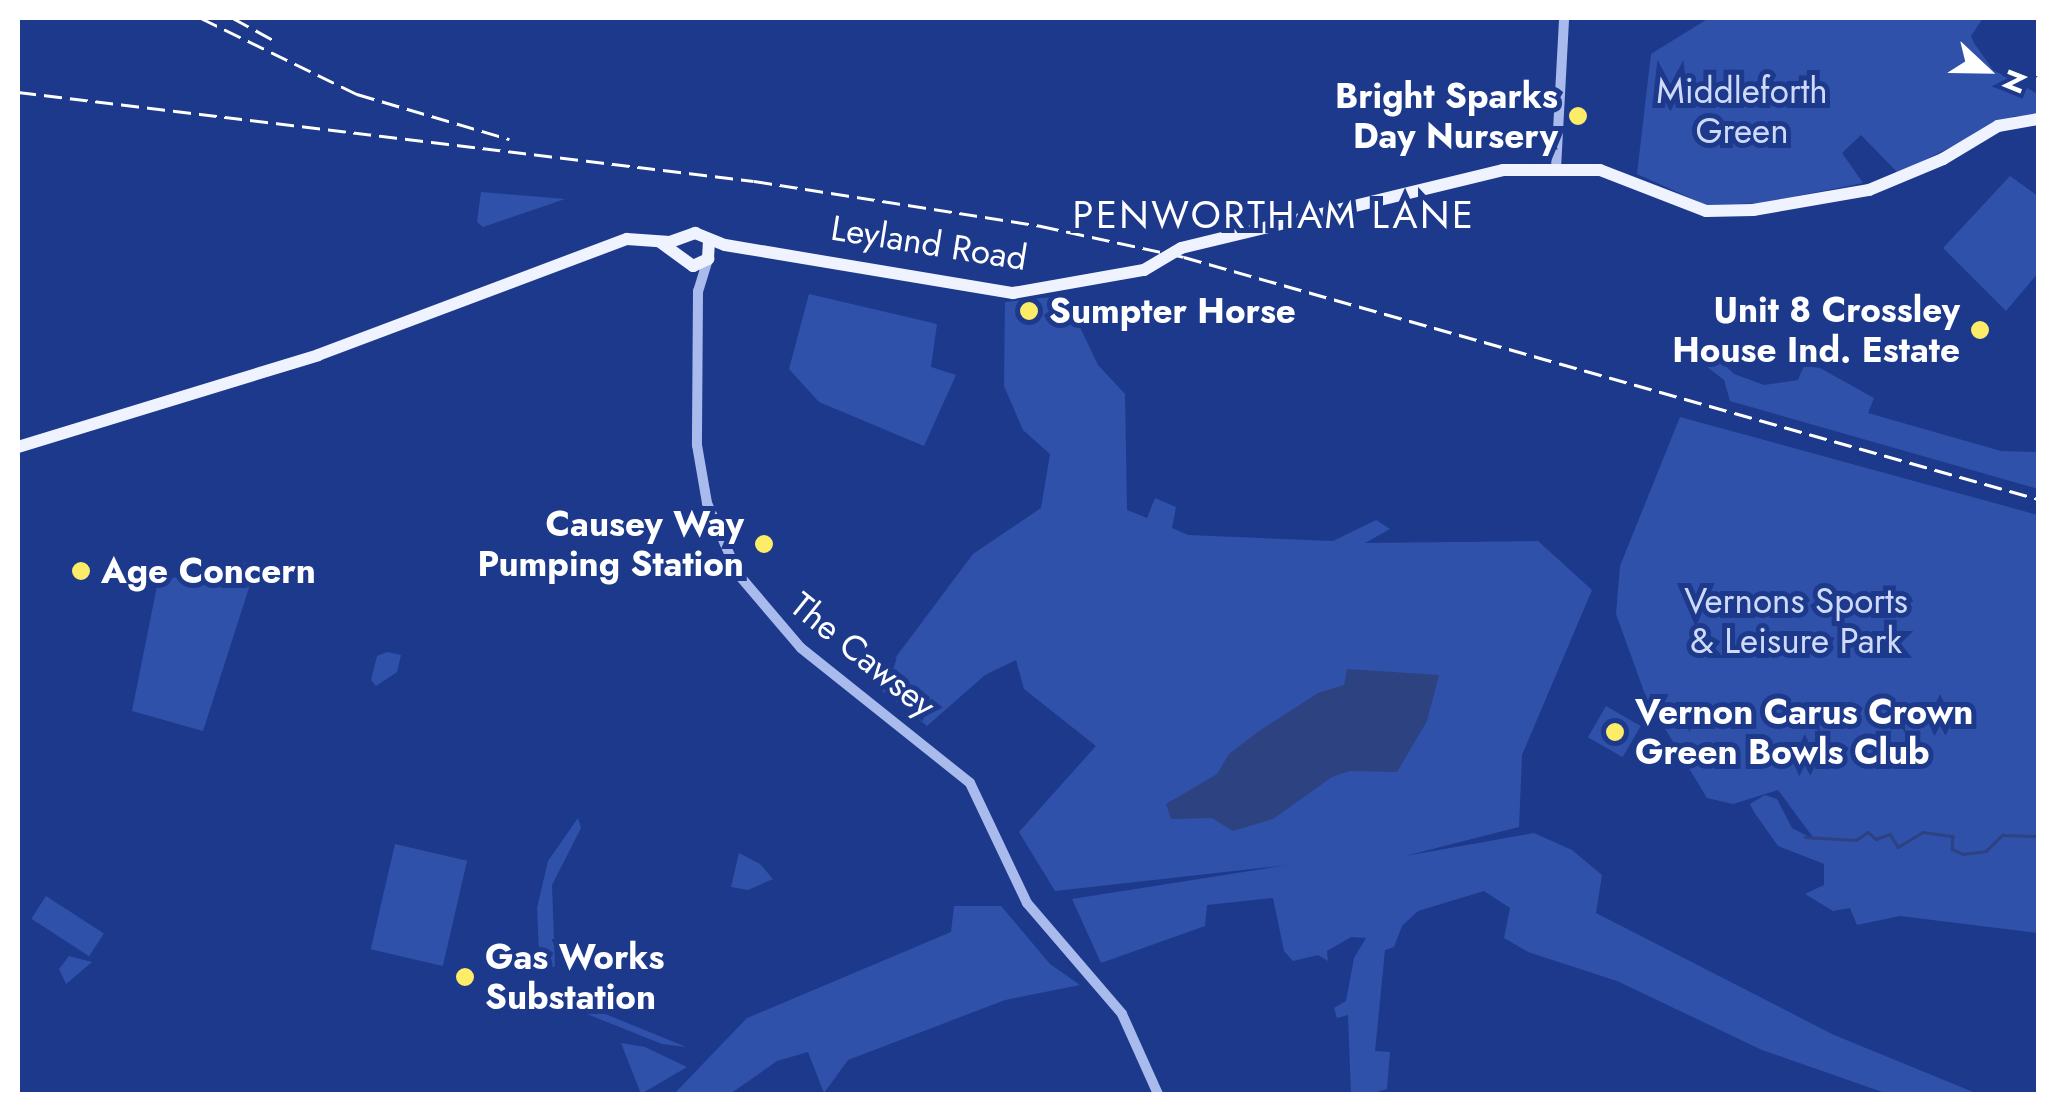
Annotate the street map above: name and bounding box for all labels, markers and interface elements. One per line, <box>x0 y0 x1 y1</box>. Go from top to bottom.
north arrow <box>1936 20 2036 120</box>
text: N <box>1991 63 2037 99</box>
park label: Middleforth Green <box>1656 70 1828 152</box>
place label: Bright Sparks Day Nursery <box>1335 75 1558 157</box>
marker: Bright Sparks Day Nursery <box>1567 105 1589 127</box>
district label: PENWORTHAM LANE <box>1073 192 1475 238</box>
street label: Leyland Road <box>828 207 1030 279</box>
place label: Unit 8 Crossley House Ind. Estate <box>1672 289 1960 371</box>
place label: Sumpter Horse <box>1049 290 1296 332</box>
marker: Sumpter Horse <box>1018 300 1040 322</box>
marker: Unit 8 Crossley House Ind. Estate <box>1969 319 1991 341</box>
place label: Causey Way Pumping Station <box>477 503 744 585</box>
marker: Causey Way Pumping Station <box>753 533 775 555</box>
place label: Age Concern <box>101 550 316 592</box>
marker: Age Concern <box>70 560 92 582</box>
park label: Vernons Sports & Leisure Park <box>1684 580 1908 662</box>
street label: The Cawsey <box>782 584 944 726</box>
place label: Vernon Carus Crown Green Bowls Club <box>1635 691 1973 773</box>
marker: Vernon Carus Crown Green Bowls Club <box>1604 721 1626 743</box>
place label: Gas Works Substation <box>485 936 664 1018</box>
marker: Gas Works Substation <box>454 966 476 988</box>

